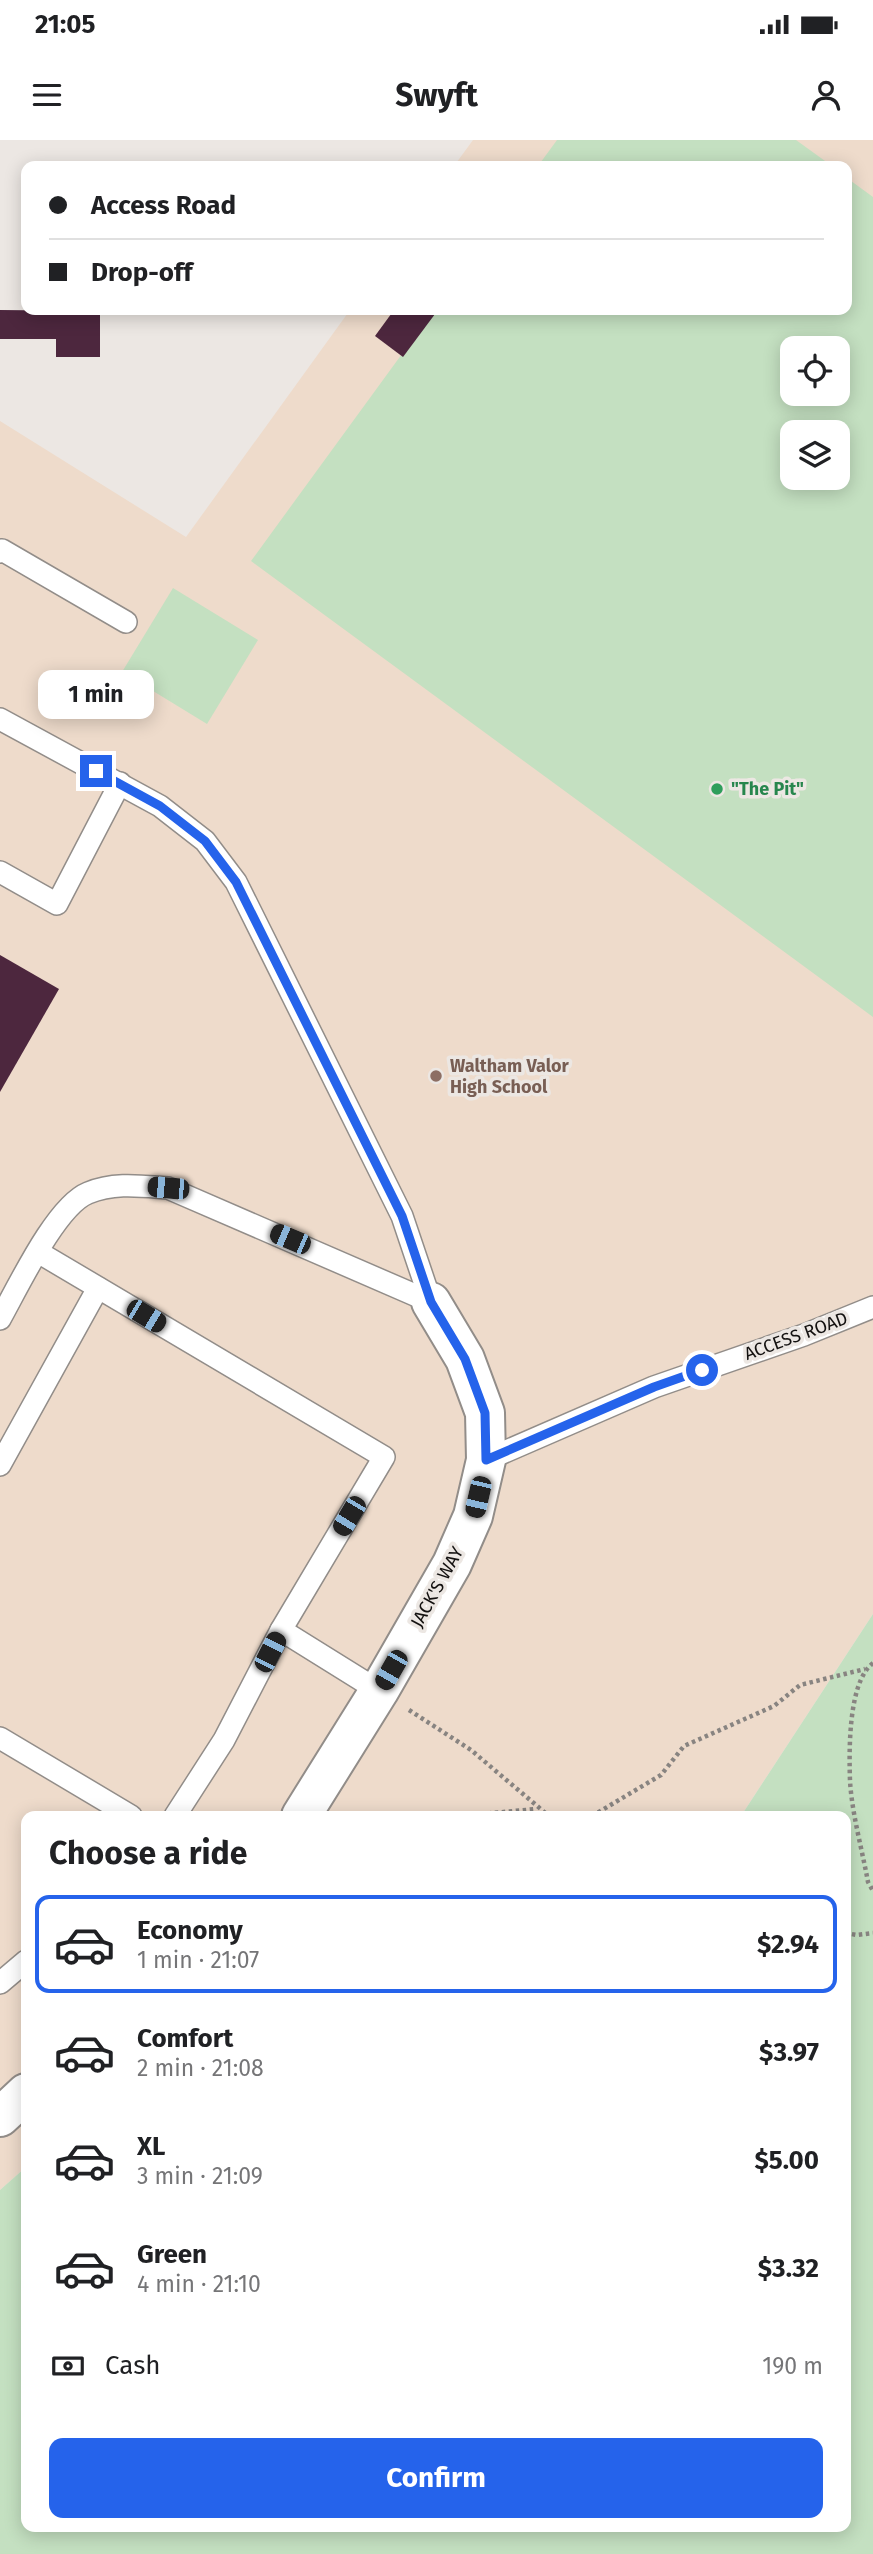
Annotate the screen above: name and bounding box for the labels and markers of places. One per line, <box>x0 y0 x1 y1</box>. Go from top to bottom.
place label: "The Pit" <box>731 778 804 800</box>
marker: "The Pit" <box>709 781 725 797</box>
place label: Waltham Valor High School <box>450 1055 569 1098</box>
marker: Waltham Valor High School <box>428 1068 444 1084</box>

